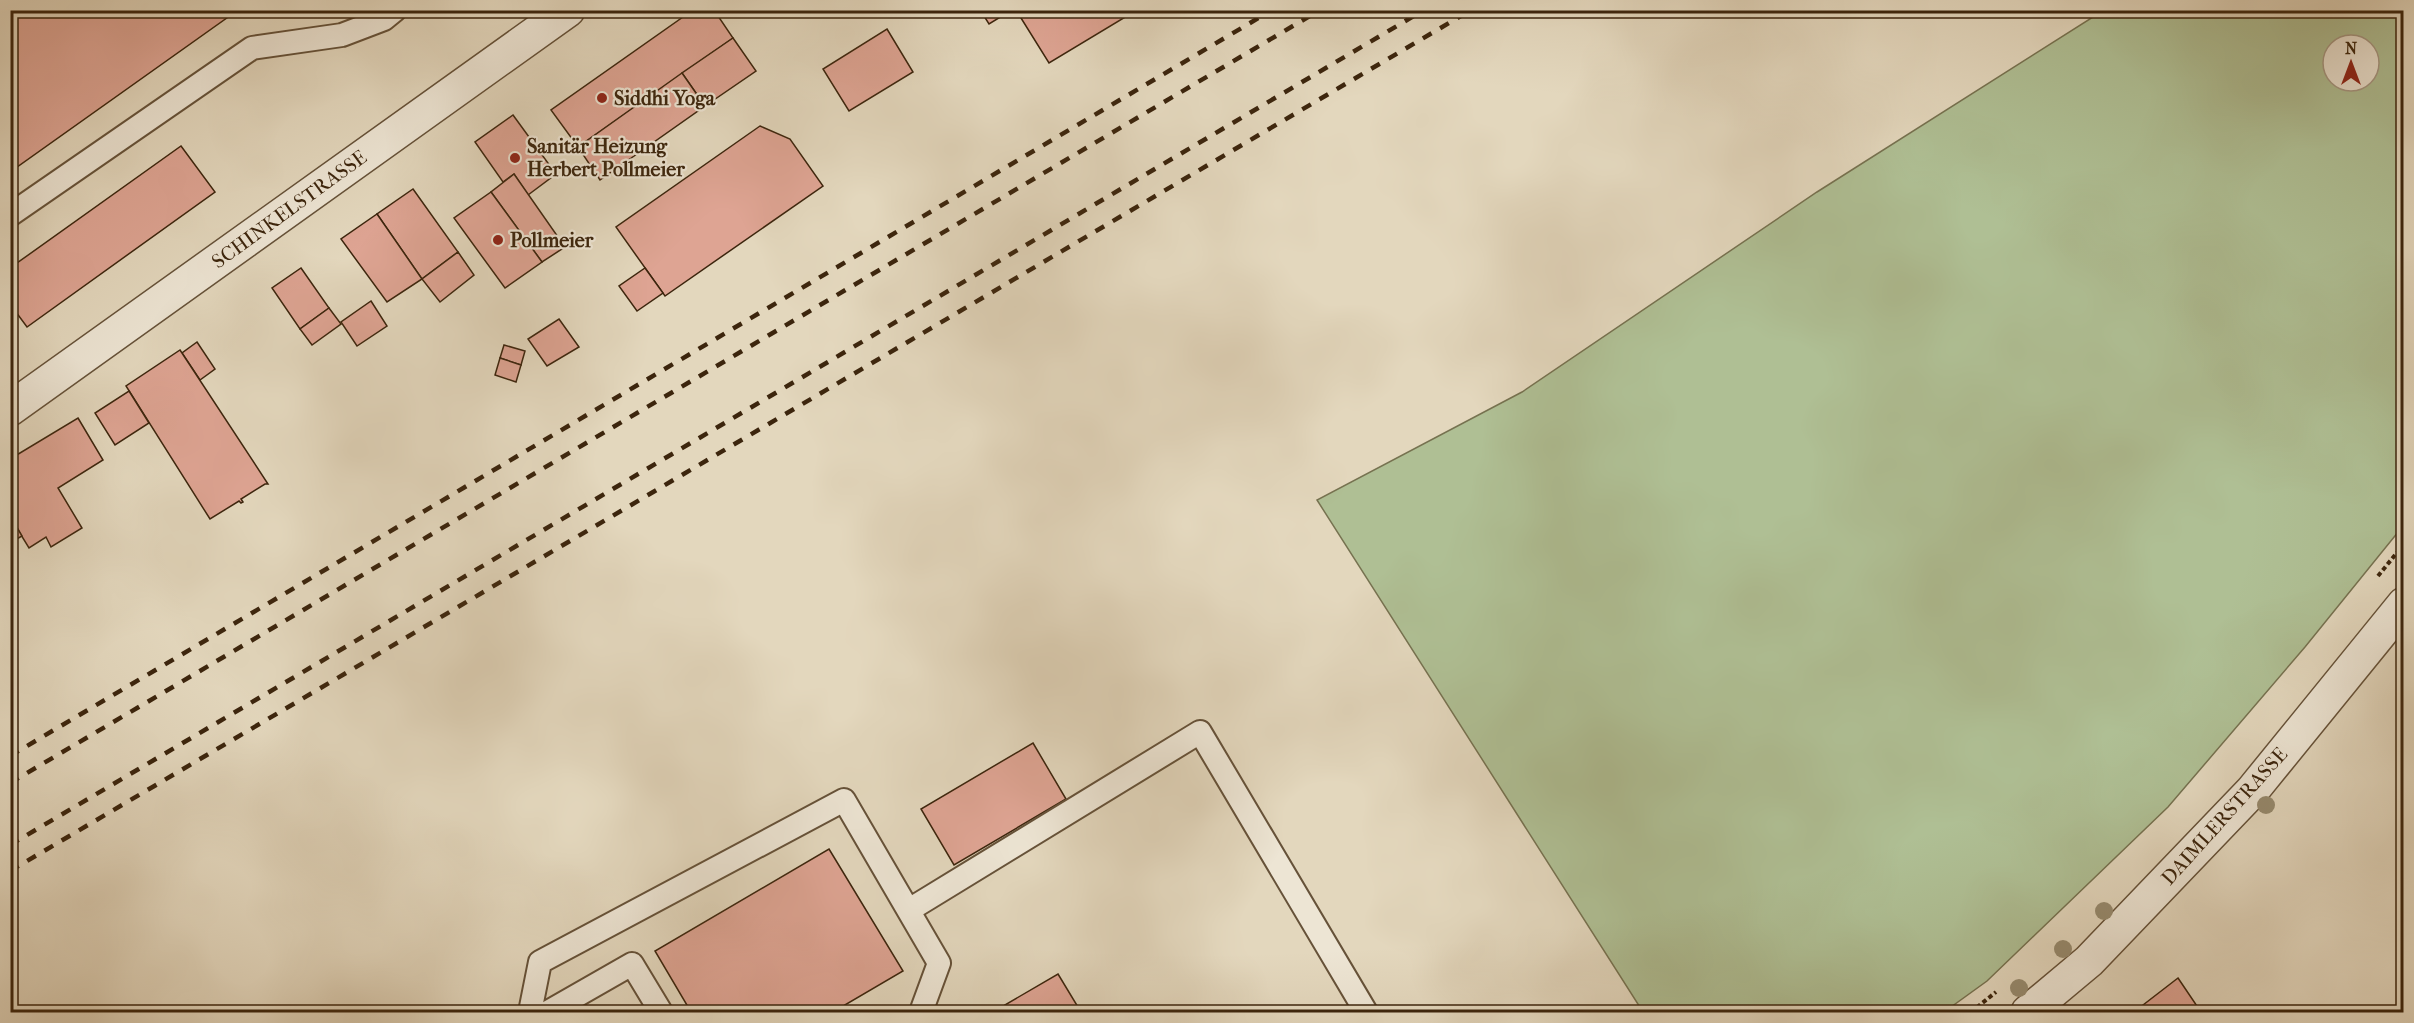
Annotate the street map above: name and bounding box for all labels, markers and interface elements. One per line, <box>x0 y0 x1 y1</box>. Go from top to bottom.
north arrow <box>2321 33 2381 93</box>
text: N <box>2345 39 2358 58</box>
place label: Siddhi Yoga <box>614 87 716 110</box>
marker: Siddhi Yoga <box>595 91 609 105</box>
place label: Sanitär Heizung Herbert Pollmeier <box>527 135 685 181</box>
street label: SCHINKELSTRASSE <box>207 146 371 273</box>
marker: Sanitär Heizung Herbert Pollmeier <box>508 151 522 165</box>
place label: Pollmeier <box>510 229 594 252</box>
marker: Pollmeier <box>491 233 505 247</box>
street label: DAIMLERSTRASSE <box>2157 743 2292 890</box>

